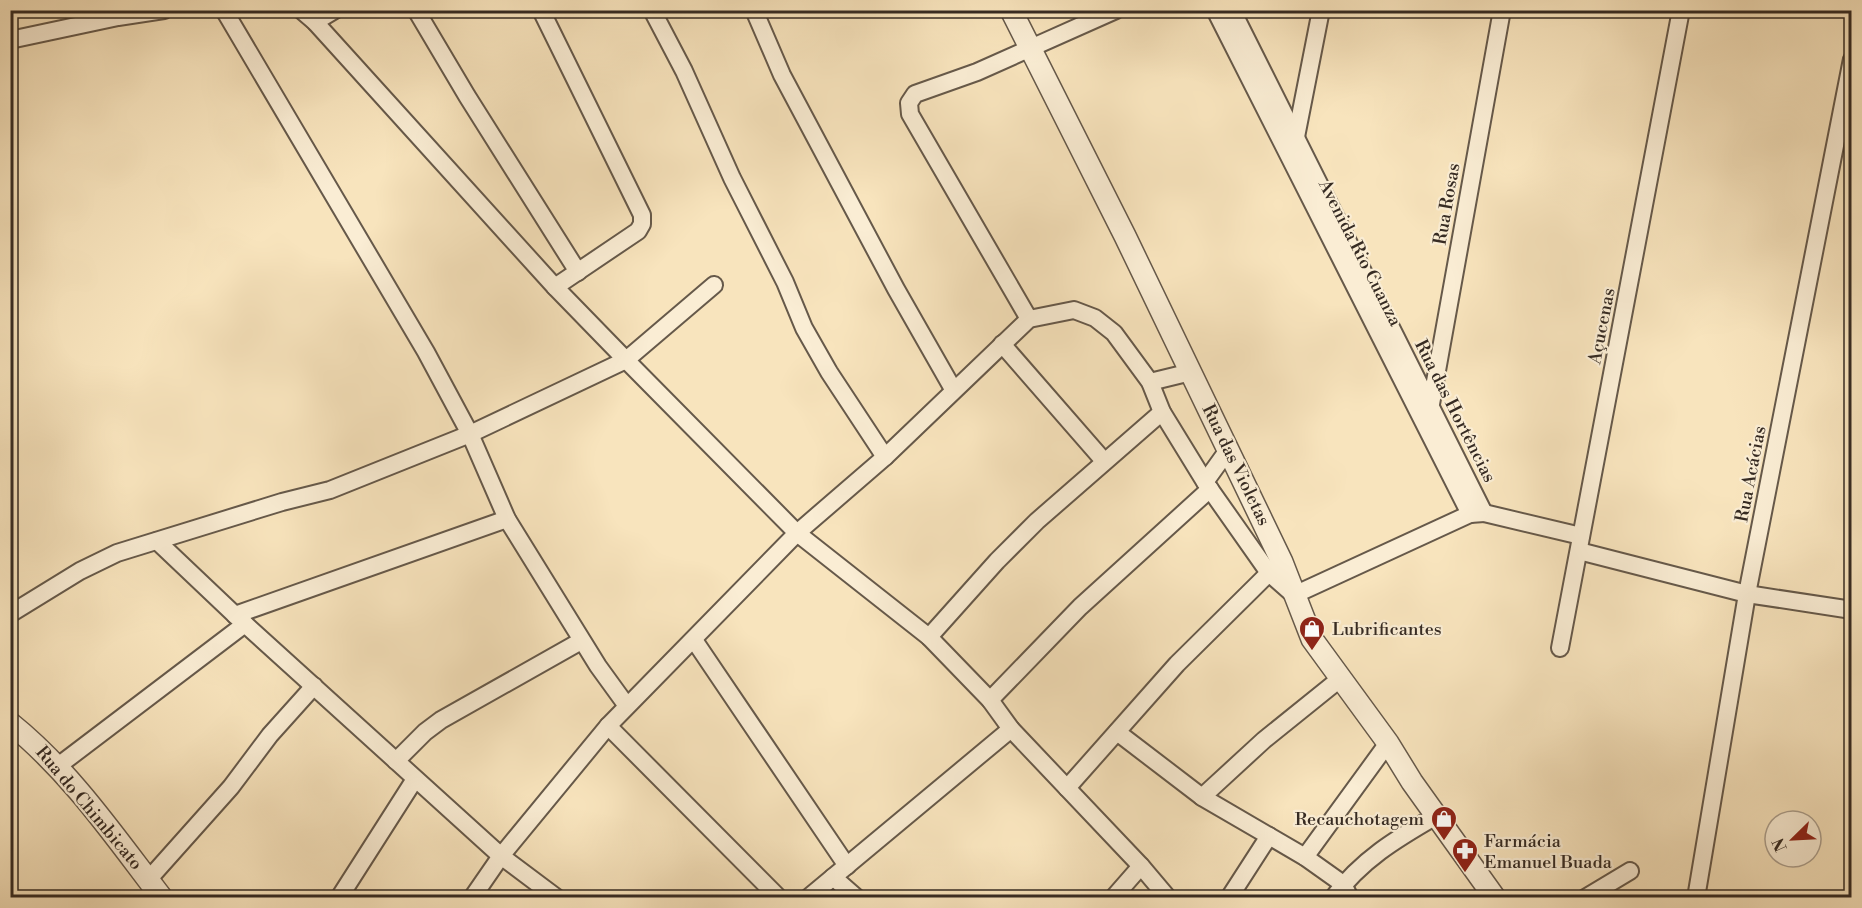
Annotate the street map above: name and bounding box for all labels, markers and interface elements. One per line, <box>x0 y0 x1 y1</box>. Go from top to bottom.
street label: Rua Rosas <box>1428 161 1466 247</box>
street label: Avenida Rio Cuanza <box>1313 175 1407 331</box>
street label: Açucenas <box>1583 286 1621 367</box>
street label: Rua das Hortências <box>1409 336 1501 486</box>
street label: Rua das Violetas <box>1197 400 1275 530</box>
street label: Rua Acácias <box>1730 424 1772 524</box>
shop icon: Lubrificantes <box>1297 614 1327 652</box>
place label: Lubrificantes <box>1332 618 1442 641</box>
street label: Rua do Chimbicato <box>30 741 148 875</box>
shop icon: Recauchotagem <box>1429 804 1459 842</box>
place label: Recauchotagem <box>1295 808 1424 831</box>
north arrow <box>1763 809 1823 869</box>
place label: Farmácia Emanuel Buada <box>1484 830 1613 874</box>
text: N <box>1768 835 1792 855</box>
pharmacy icon: Farmácia Emanuel Buada <box>1450 836 1480 874</box>

